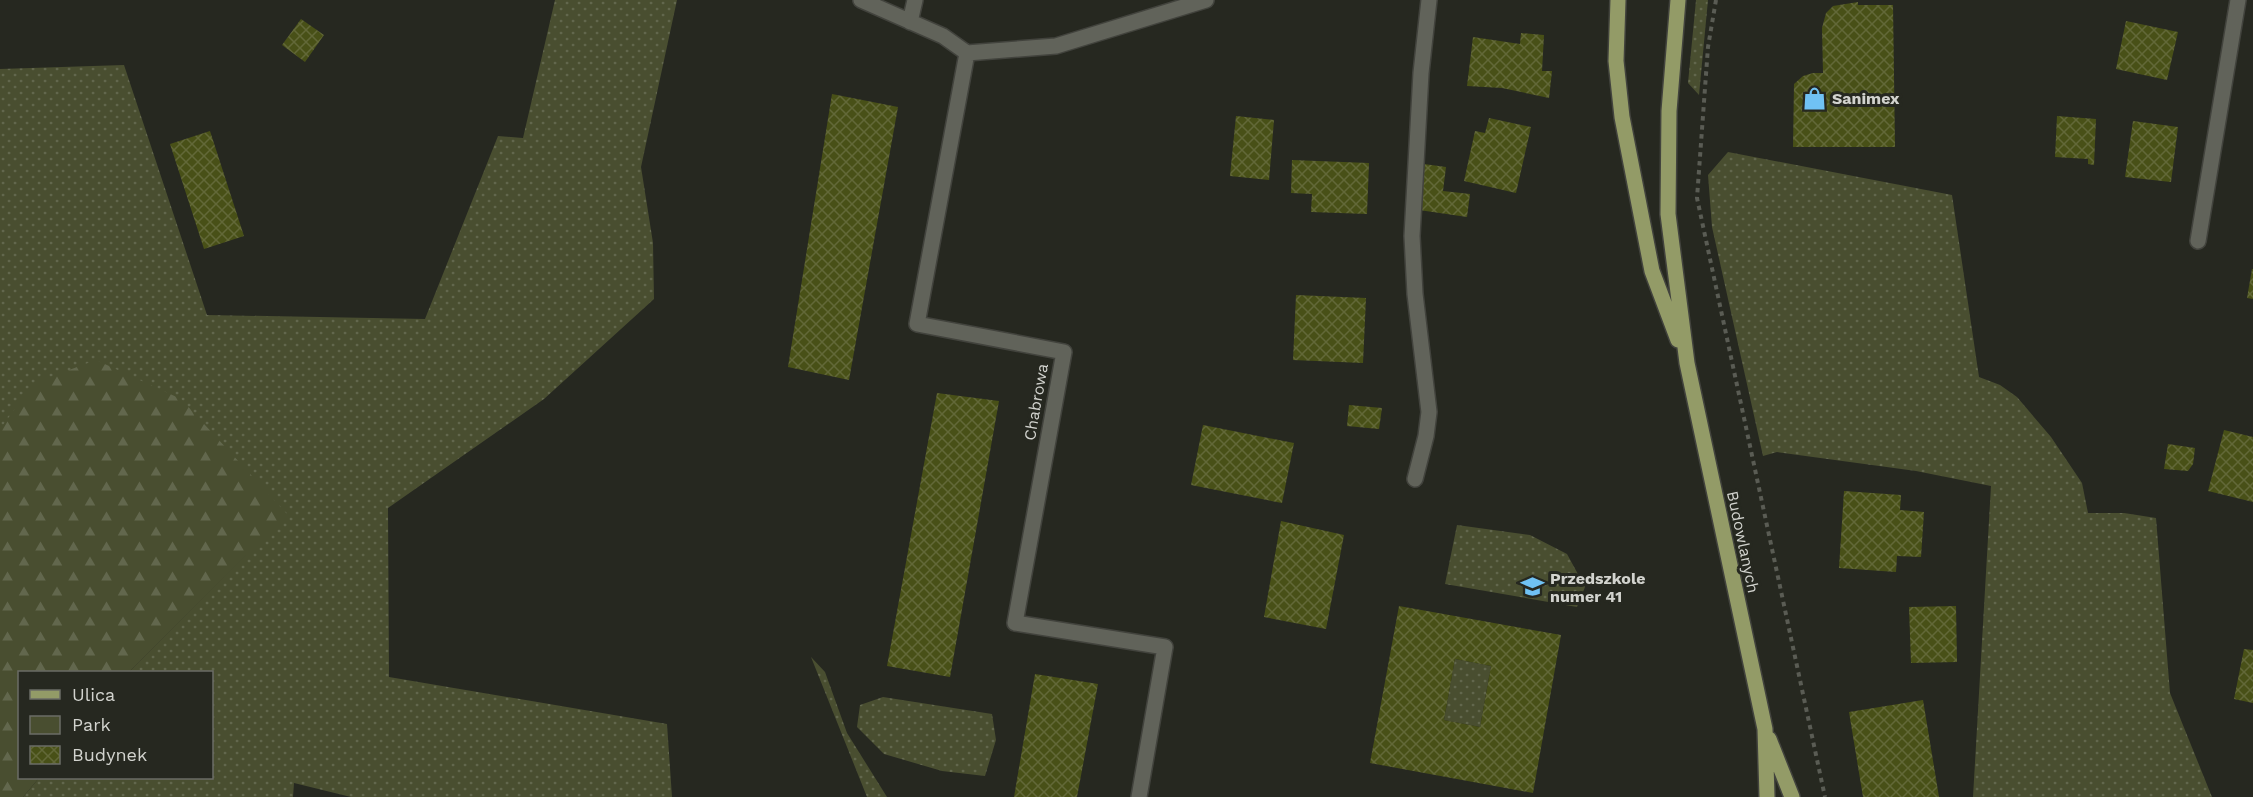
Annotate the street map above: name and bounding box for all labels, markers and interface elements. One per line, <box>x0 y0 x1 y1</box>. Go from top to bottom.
shop icon: Sanimex <box>1801 85 1827 111</box>
place label: Sanimex <box>1832 89 1900 108</box>
street label: Chabrowa <box>1020 362 1052 442</box>
street label: Budowlanych <box>1723 489 1763 595</box>
place label: Przedszkole numer 41 <box>1550 569 1645 606</box>
school or university icon: Przedszkole numer 41 <box>1519 574 1545 600</box>
legend <box>18 671 213 779</box>
text: Ulica <box>72 684 115 705</box>
text: Park <box>72 714 111 735</box>
text: Budynek <box>72 744 147 765</box>

